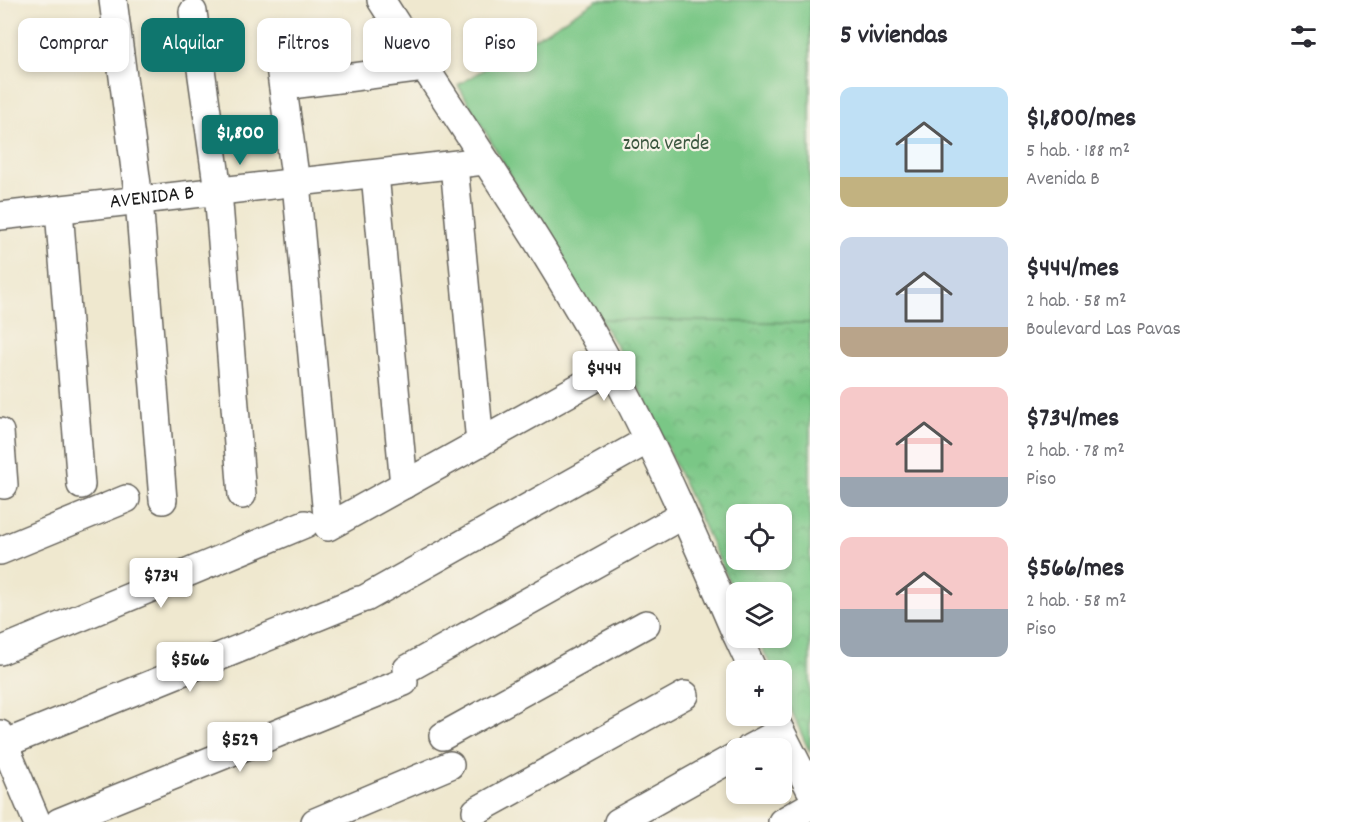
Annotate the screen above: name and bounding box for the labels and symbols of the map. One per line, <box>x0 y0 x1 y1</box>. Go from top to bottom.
pin: $1,800 <box>191 115 289 166</box>
park label: zona verde <box>623 130 709 160</box>
street label: AVENIDA B <box>108 179 196 218</box>
pin: $444 <box>568 351 640 402</box>
pin: $734 <box>125 558 197 609</box>
pin: $566 <box>154 642 226 693</box>
pin: $529 <box>204 722 276 773</box>

